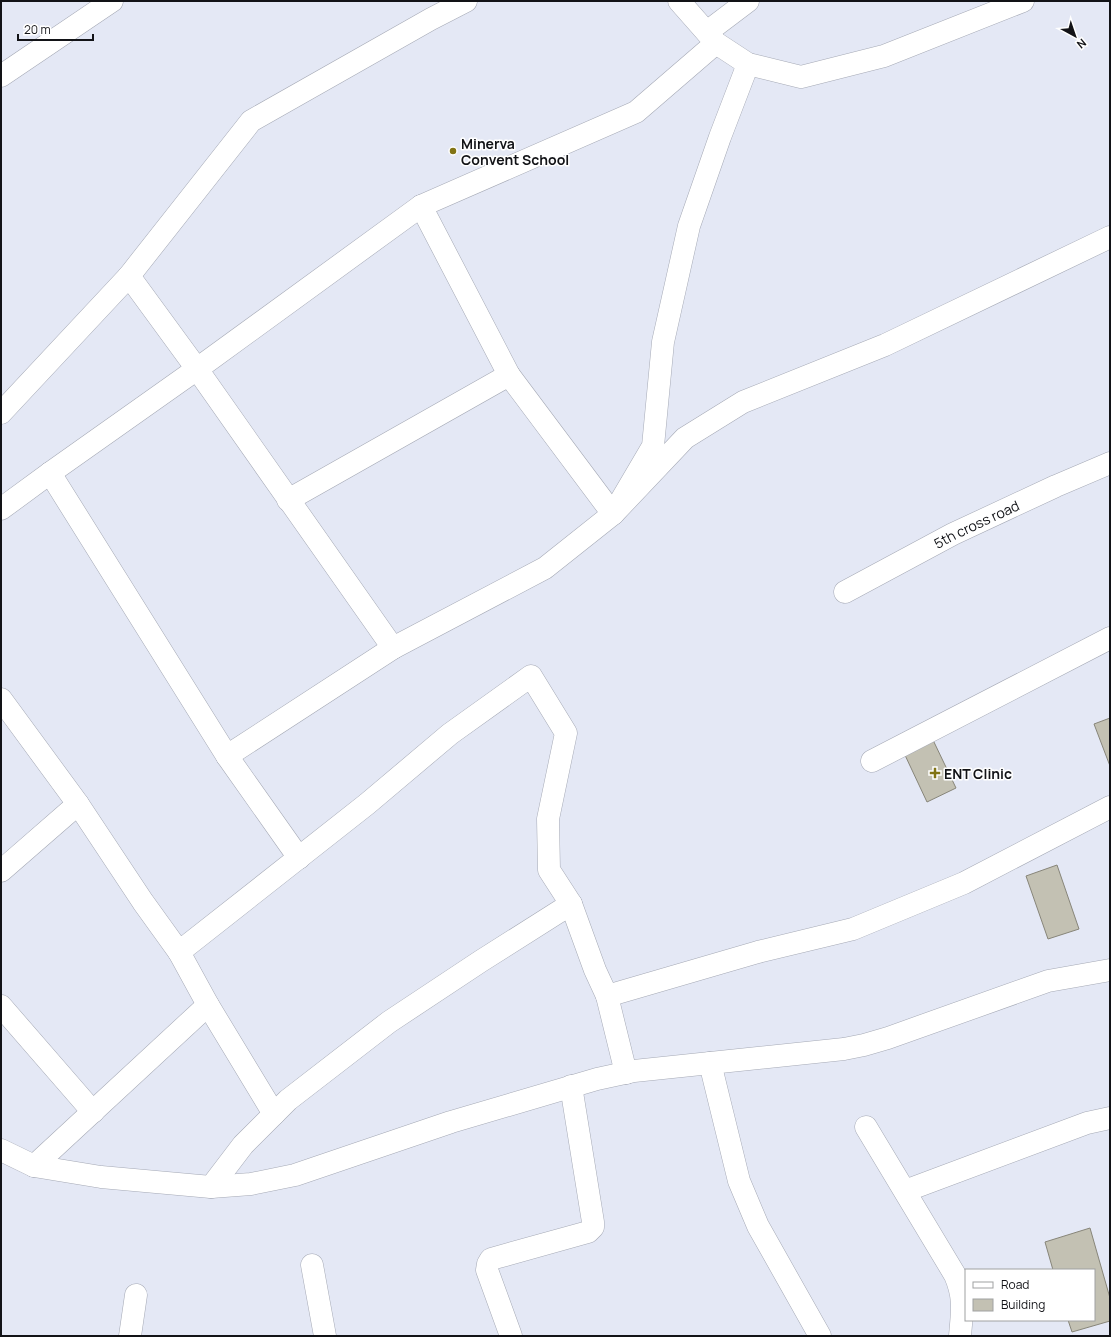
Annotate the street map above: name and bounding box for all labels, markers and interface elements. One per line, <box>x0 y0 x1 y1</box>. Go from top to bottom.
scale bar <box>18 16 93 42</box>
north arrow <box>1055 16 1095 56</box>
text: 20 m <box>24 21 51 38</box>
text: N <box>1074 36 1090 52</box>
place label: Minerva Convent School <box>461 134 569 169</box>
marker: Minerva Convent School <box>448 146 458 156</box>
street label: 5th cross road <box>930 495 1022 552</box>
place label: ENT Clinic <box>944 764 1012 783</box>
marker: ENT Clinic <box>929 767 941 779</box>
legend <box>965 1269 1095 1321</box>
text: Road <box>1001 1276 1029 1293</box>
text: Building <box>1001 1296 1045 1313</box>

